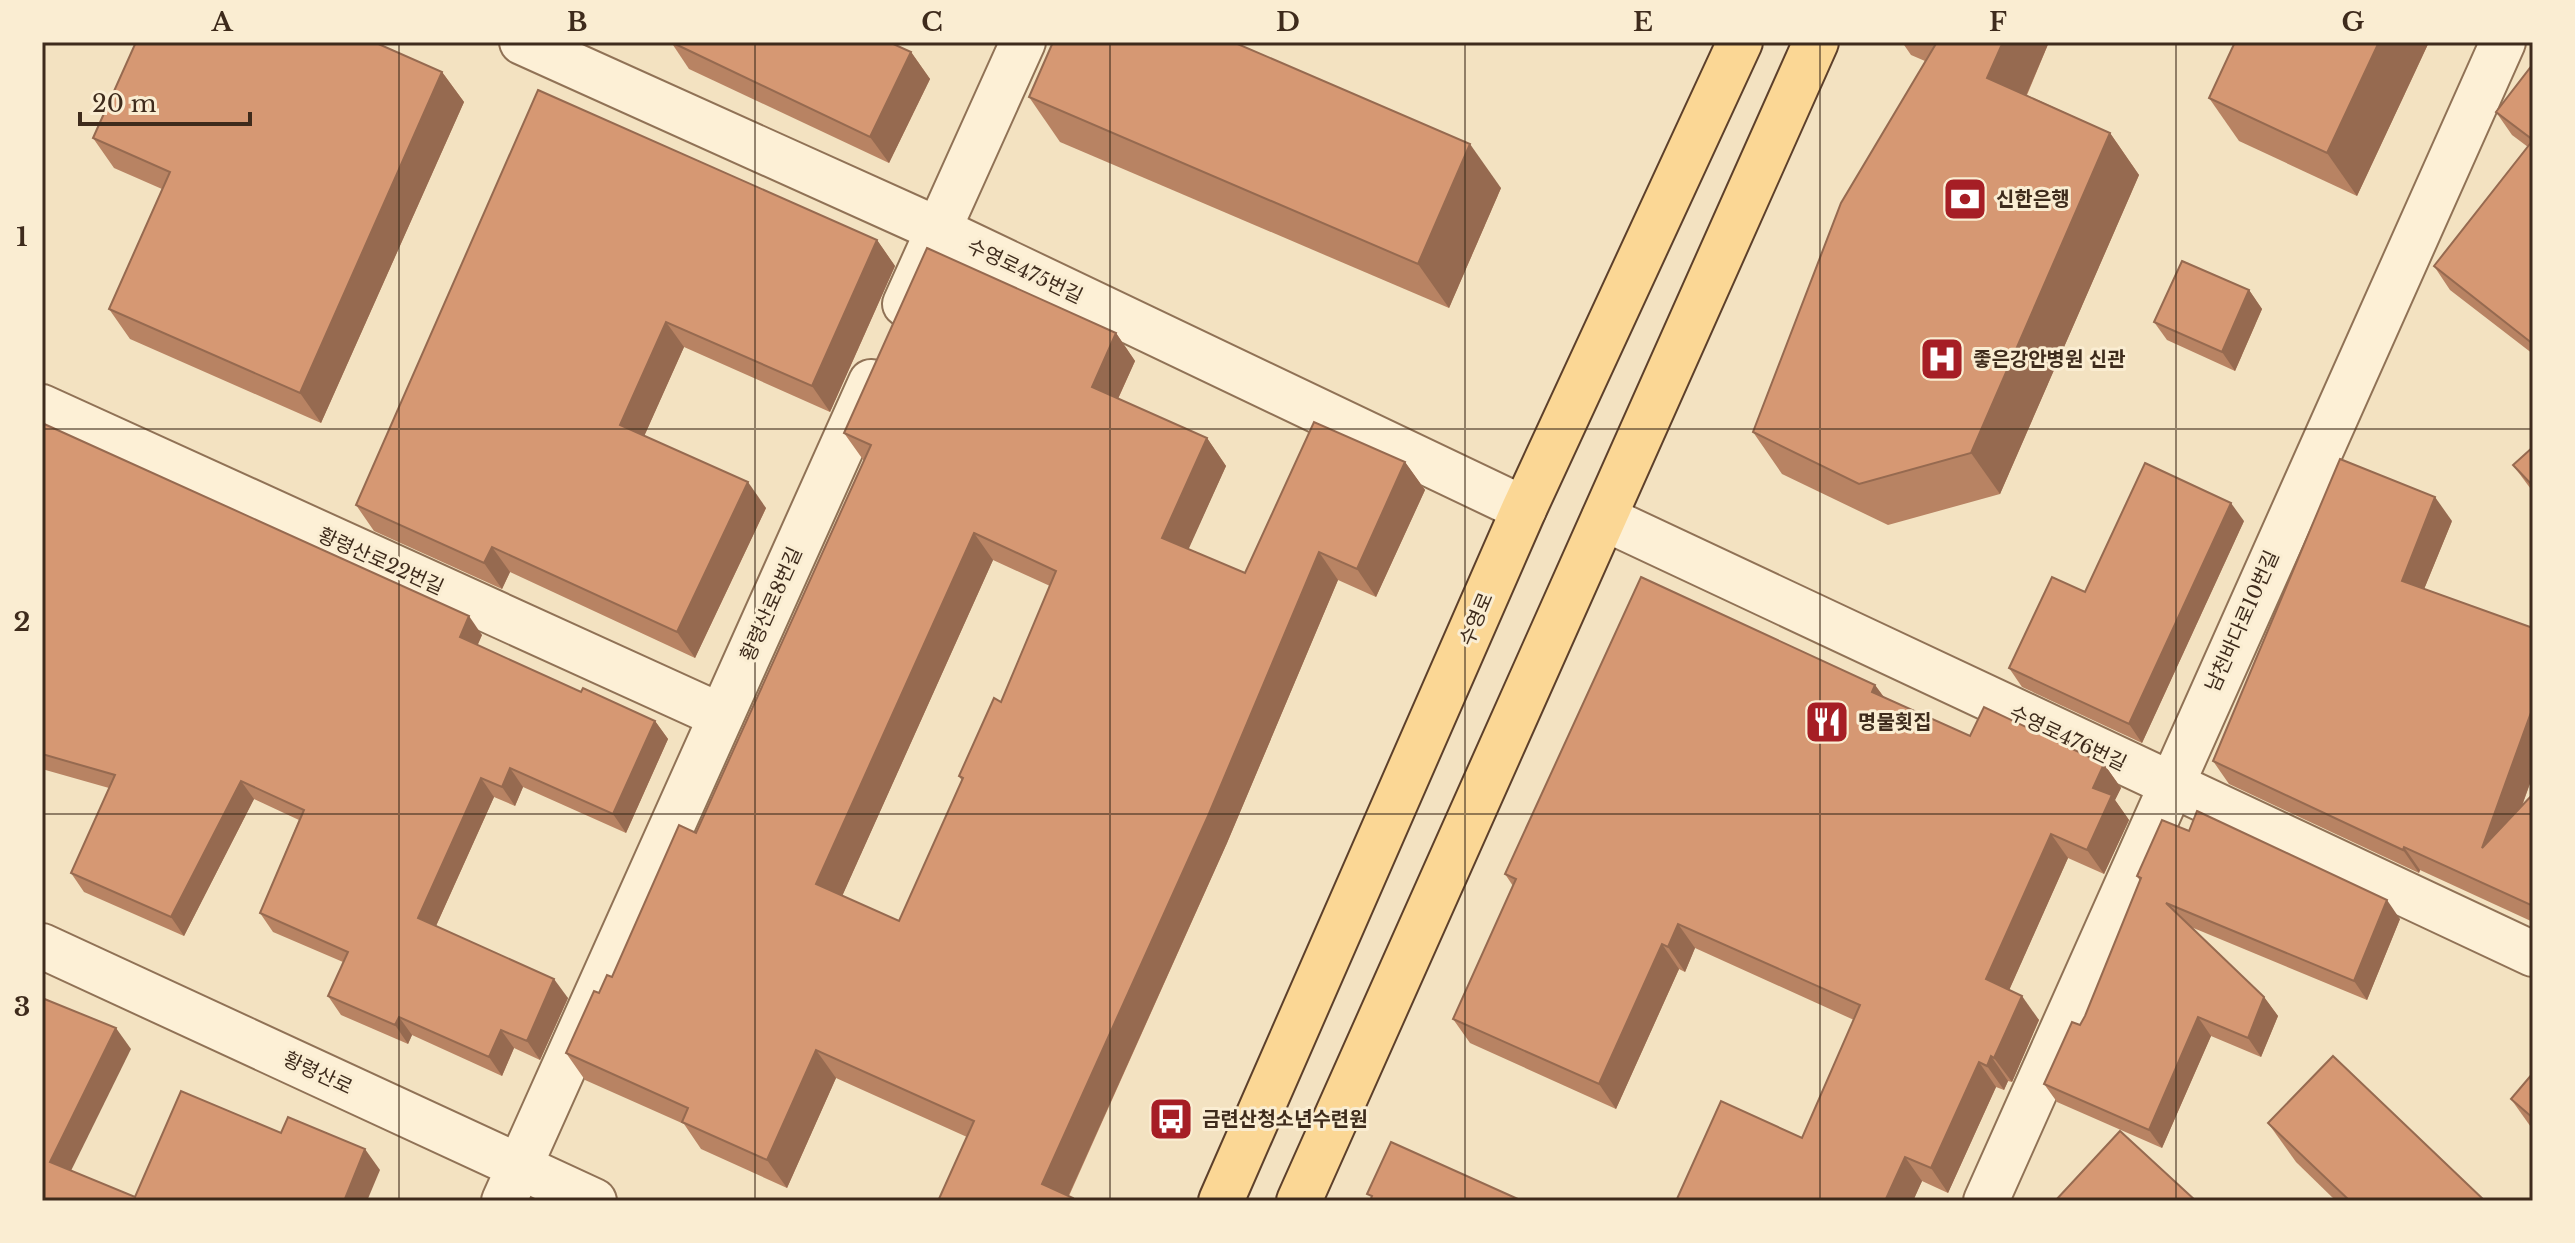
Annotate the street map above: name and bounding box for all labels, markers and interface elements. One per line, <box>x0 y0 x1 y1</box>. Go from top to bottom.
text: A <box>210 6 233 38</box>
text: B <box>567 6 587 38</box>
text: C <box>921 6 943 38</box>
text: D <box>1276 6 1300 38</box>
text: E <box>1633 6 1653 38</box>
text: F <box>1989 6 2007 38</box>
text: G <box>2342 6 2365 38</box>
scale bar <box>80 76 250 126</box>
text: 20 m <box>92 89 157 118</box>
bank icon: 신한은행 <box>1941 175 1989 223</box>
place label: 신한은행 <box>1996 187 2070 211</box>
text: 1 <box>16 221 28 253</box>
street label: 수영로475번길 <box>963 234 1087 308</box>
hospital icon: 좋은강안병원 신관 <box>1918 335 1966 383</box>
place label: 좋은강안병원 신관 <box>1973 347 2126 371</box>
street label: 황령산로22번길 <box>314 523 448 599</box>
street label: 황령산로8번길 <box>735 543 807 665</box>
street label: 남천바다로10번길 <box>2200 547 2284 695</box>
street label: 수영로 <box>1454 589 1498 649</box>
text: 2 <box>14 606 30 638</box>
restaurant icon: 명물횟집 <box>1803 698 1851 746</box>
street label: 수영로476번길 <box>2006 700 2130 776</box>
place label: 명물횟집 <box>1858 710 1932 734</box>
text: 3 <box>14 991 30 1023</box>
street label: 황령산로 <box>280 1047 356 1099</box>
bus stop icon: 금련산청소년수련원 <box>1147 1095 1195 1143</box>
place label: 금련산청소년수련원 <box>1202 1107 1368 1131</box>

